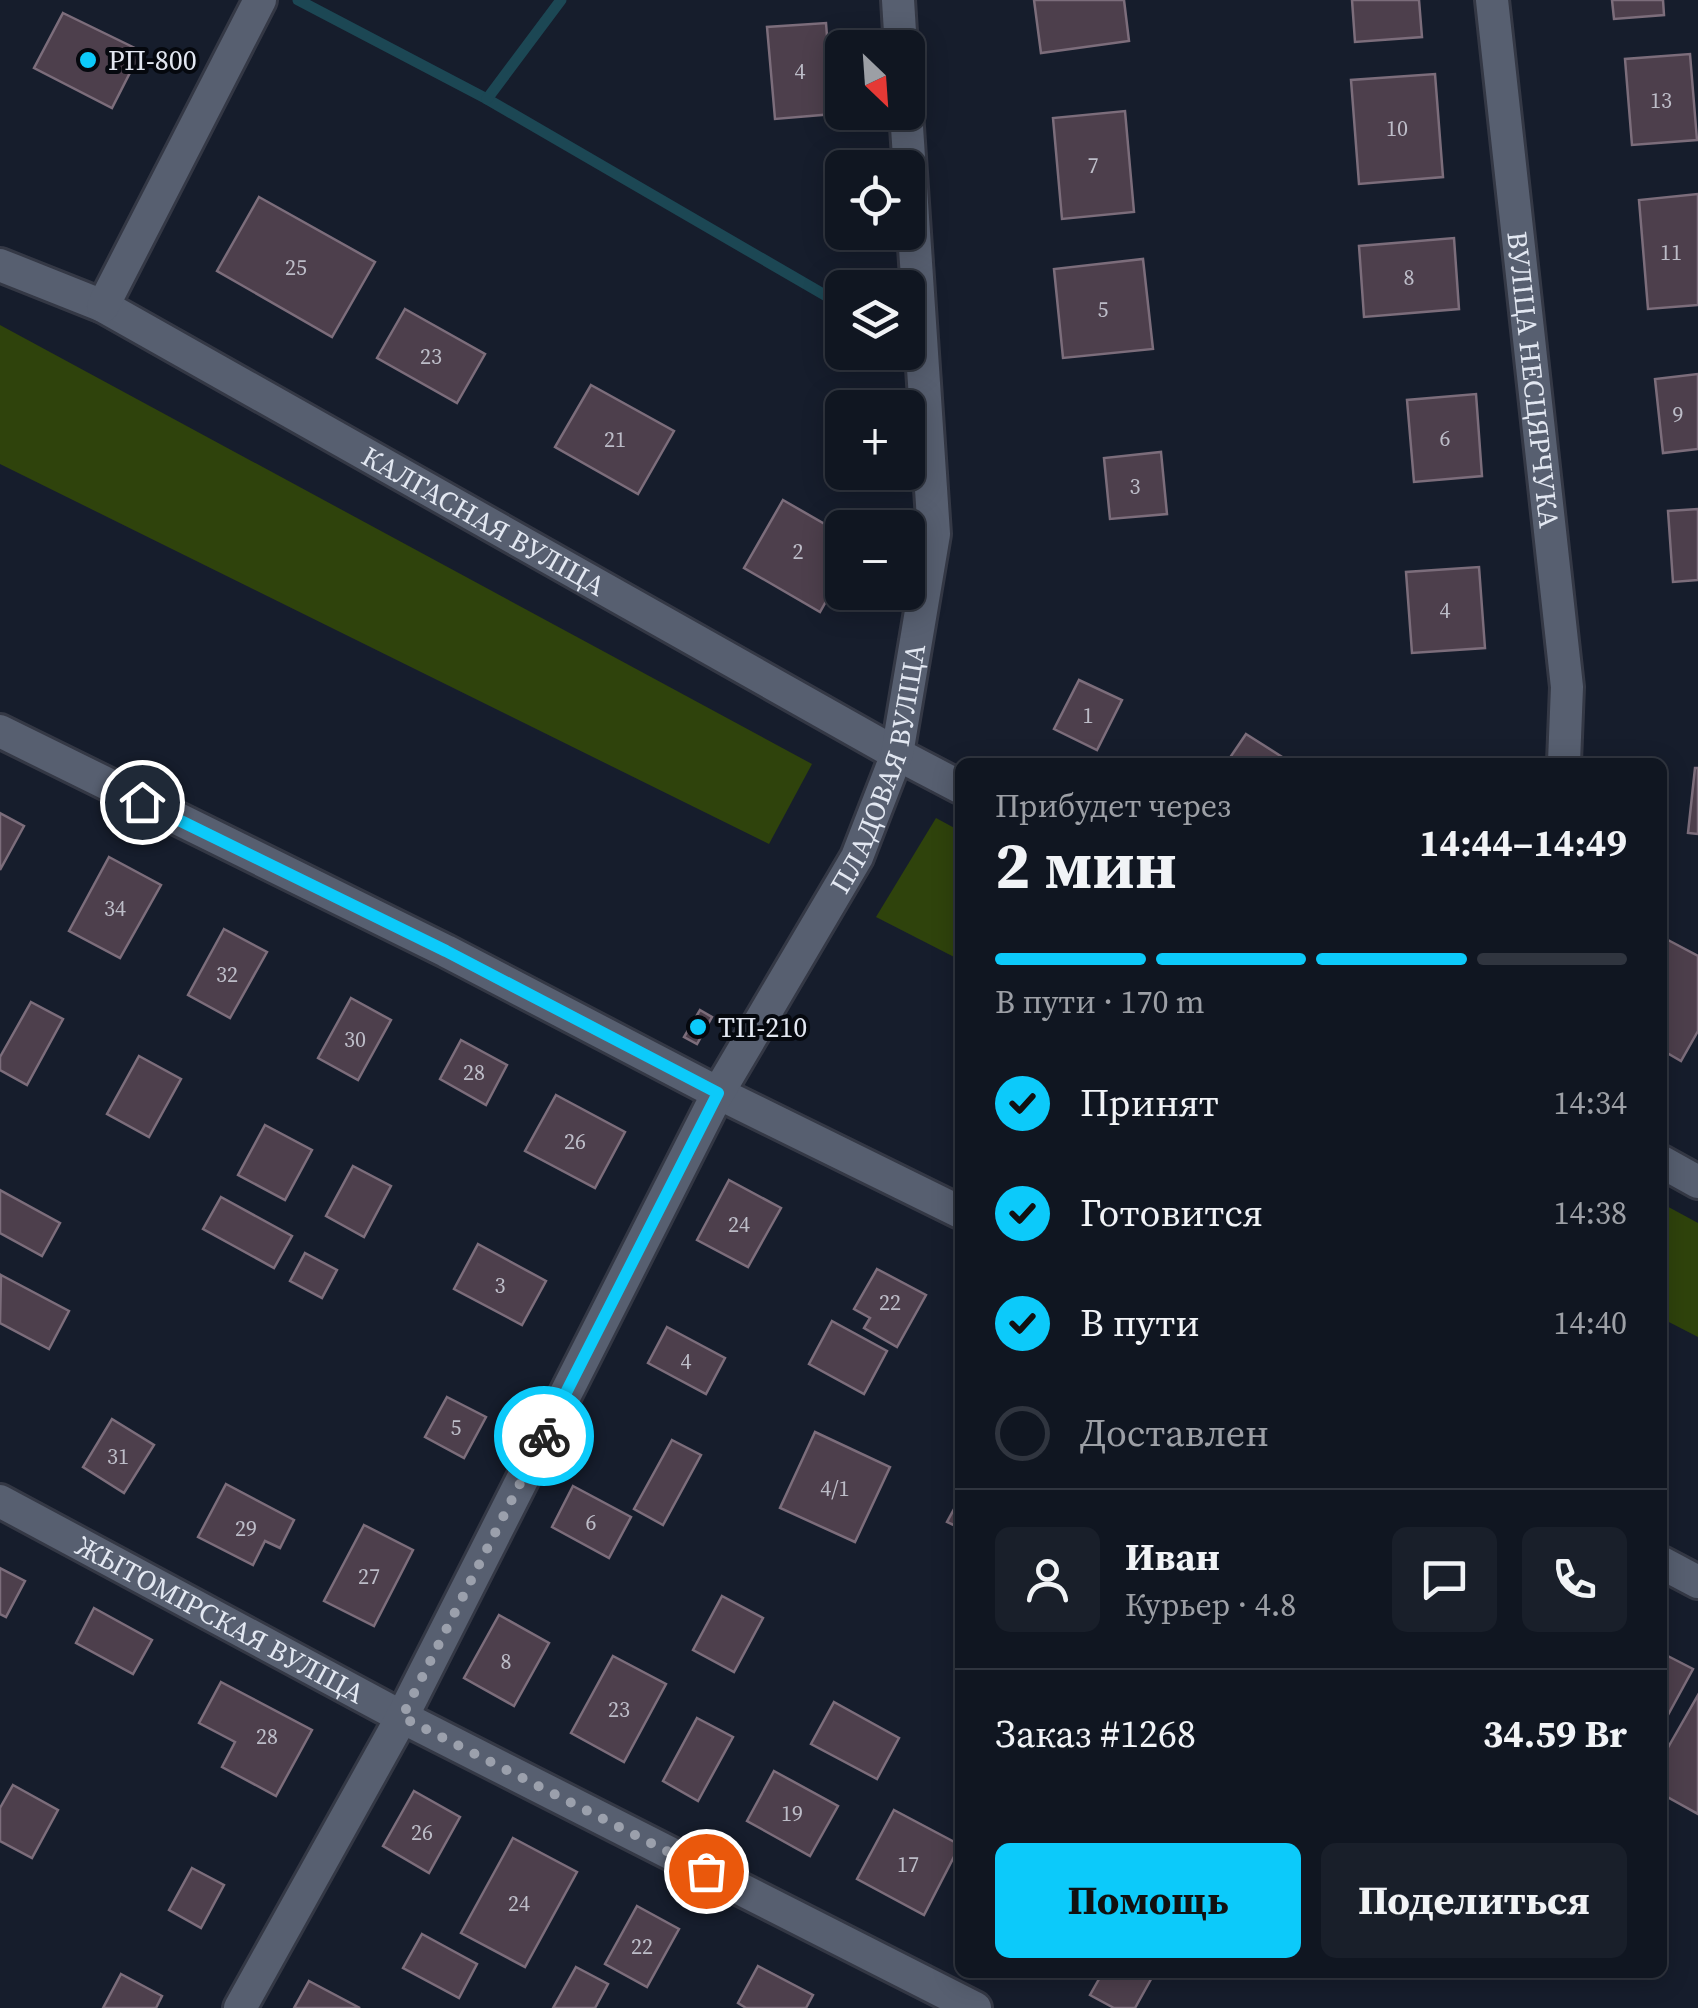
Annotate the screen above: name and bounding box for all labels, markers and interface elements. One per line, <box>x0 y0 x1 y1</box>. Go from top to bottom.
north arrow <box>825 30 925 130</box>
map controls <box>825 30 925 610</box>
place label: РП-800 <box>108 41 197 79</box>
marker: РП-800 <box>77 49 99 71</box>
house number: 4 <box>794 56 806 86</box>
house number: 13 <box>1650 85 1672 115</box>
house number: 10 <box>1386 113 1408 143</box>
button: locate <box>825 150 925 250</box>
house number: 7 <box>1087 150 1099 180</box>
street label: ВУЛІЦА НЕСЦЯРЧУКА <box>1498 229 1569 530</box>
house number: 11 <box>1660 237 1682 267</box>
house number: 25 <box>285 252 307 282</box>
house number: 8 <box>1403 262 1415 292</box>
button: layers <box>825 270 925 370</box>
house number: 5 <box>1097 294 1109 324</box>
house number: 23 <box>420 341 442 371</box>
button: + <box>825 390 925 490</box>
house number: 9 <box>1672 399 1684 429</box>
house number: 6 <box>1439 423 1451 453</box>
house number: 21 <box>604 424 626 454</box>
street label: КАЛГАСНАЯ ВУЛІЦА <box>355 437 613 605</box>
house number: 3 <box>1129 471 1141 501</box>
button: − <box>825 510 925 610</box>
house number: 2 <box>792 536 804 566</box>
house number: 4 <box>1439 595 1451 625</box>
street label: ПЛАДОВАЯ ВУЛІЦА <box>821 640 934 900</box>
house number: 1 <box>1082 700 1094 730</box>
pin <box>100 760 185 845</box>
icon: home <box>115 775 170 830</box>
text: Прибудет через <box>995 784 1231 828</box>
text: 14:44–14:49 <box>1419 817 1627 869</box>
text: 2 мин <box>995 821 1177 910</box>
house number: 34 <box>104 893 126 923</box>
house number: 32 <box>216 959 238 989</box>
text: В пути · 170 m <box>995 980 1205 1024</box>
place label: ТП-210 <box>718 1008 807 1046</box>
marker: ТП-210 <box>687 1016 709 1038</box>
house number: 30 <box>344 1024 366 1054</box>
house number: 28 <box>463 1057 485 1087</box>
icon: check <box>995 1076 1050 1131</box>
text: Принят <box>1080 1077 1219 1129</box>
text: 14:34 <box>1553 1081 1627 1125</box>
house number: 26 <box>564 1126 586 1156</box>
icon: check <box>995 1186 1050 1241</box>
text: Готовится <box>1080 1187 1263 1239</box>
text: 14:38 <box>1553 1191 1627 1235</box>
house number: 24 <box>728 1209 750 1239</box>
house number: 3 <box>494 1270 506 1300</box>
house number: 22 <box>879 1287 901 1317</box>
icon: check <box>995 1296 1050 1351</box>
text: В пути <box>1080 1297 1200 1349</box>
text: 14:40 <box>1553 1301 1627 1345</box>
house number: 4 <box>680 1346 692 1376</box>
courier <box>494 1386 594 1486</box>
text: Доставлен <box>1080 1407 1269 1459</box>
icon: bike <box>517 1409 572 1464</box>
house number: 5 <box>450 1412 462 1442</box>
house number: 31 <box>107 1441 129 1471</box>
house number: 4/1 <box>820 1473 850 1503</box>
house number: 6 <box>585 1507 597 1537</box>
house number: 29 <box>235 1513 257 1543</box>
street label: ЖЫТОМІРСКАЯ ВУЛІЦА <box>69 1526 371 1712</box>
button: person <box>995 1527 1100 1632</box>
button: chat <box>1392 1527 1497 1632</box>
button: phone <box>1522 1527 1627 1632</box>
text: Иван <box>1125 1531 1220 1583</box>
house number: 27 <box>358 1561 380 1591</box>
text: Курьер · 4.8 <box>1125 1583 1296 1627</box>
house number: 8 <box>500 1646 512 1676</box>
house number: 23 <box>608 1694 630 1724</box>
text: Заказ #1268 <box>995 1708 1196 1760</box>
text: 34.59 Br <box>1483 1708 1627 1760</box>
house number: 28 <box>256 1721 278 1751</box>
house number: 19 <box>781 1798 803 1828</box>
house number: 26 <box>411 1817 433 1847</box>
pin <box>664 1829 749 1914</box>
button: Помощь <box>995 1843 1301 1958</box>
button: Поделиться <box>1321 1843 1627 1958</box>
icon: bag <box>679 1844 734 1899</box>
house number: 17 <box>897 1849 919 1879</box>
house number: 24 <box>508 1888 530 1918</box>
house number: 22 <box>631 1931 653 1961</box>

